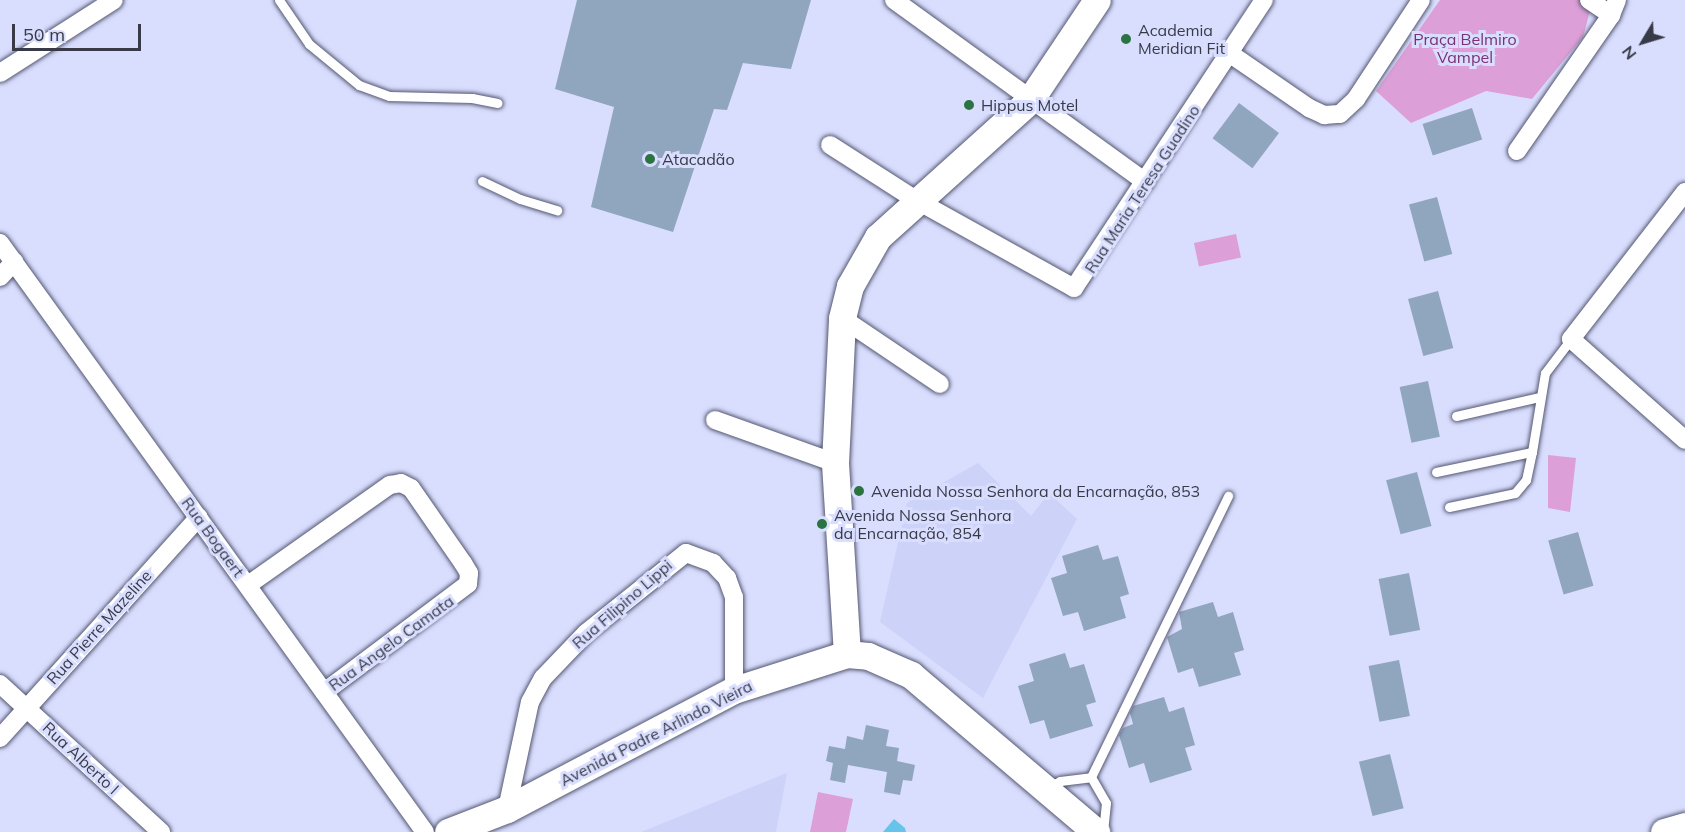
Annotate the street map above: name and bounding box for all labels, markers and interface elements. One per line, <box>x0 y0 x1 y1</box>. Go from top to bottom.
scale bar <box>15 12 144 50</box>
north arrow <box>1613 12 1673 72</box>
place label: Academia Meridian Fit <box>1138 20 1225 58</box>
text: 50 m <box>23 23 65 46</box>
park label: Praça Belmiro Vampel <box>1413 29 1517 67</box>
marker: Academia Meridian Fit <box>1119 32 1133 46</box>
text: N <box>1617 42 1640 64</box>
place label: Hippus Motel <box>981 95 1078 115</box>
marker: Hippus Motel <box>962 98 976 112</box>
street label: Rua Maria Teresa Guadino <box>1080 101 1204 277</box>
place label: Atacadão <box>662 149 735 169</box>
marker: Atacadão <box>643 152 657 166</box>
place label: Avenida Nossa Senhora da Encarnação, 853 <box>871 481 1200 501</box>
marker: Avenida Nossa Senhora da Encarnação, 853 <box>852 484 866 498</box>
street label: Rua Bogaert <box>178 493 248 581</box>
place label: Avenida Nossa Senhora da Encarnação, 854 <box>834 505 1012 543</box>
marker: Avenida Nossa Senhora da Encarnação, 854 <box>815 517 829 531</box>
street label: Rua Filipino Lippi <box>568 555 676 653</box>
street label: Rua Pierre Mazeline <box>43 566 155 688</box>
street label: Rua Angelo Camata <box>325 591 457 695</box>
street label: Avenida Padre Arlindo Vieira <box>557 676 755 790</box>
street label: Rua Alberto I <box>39 718 123 798</box>

